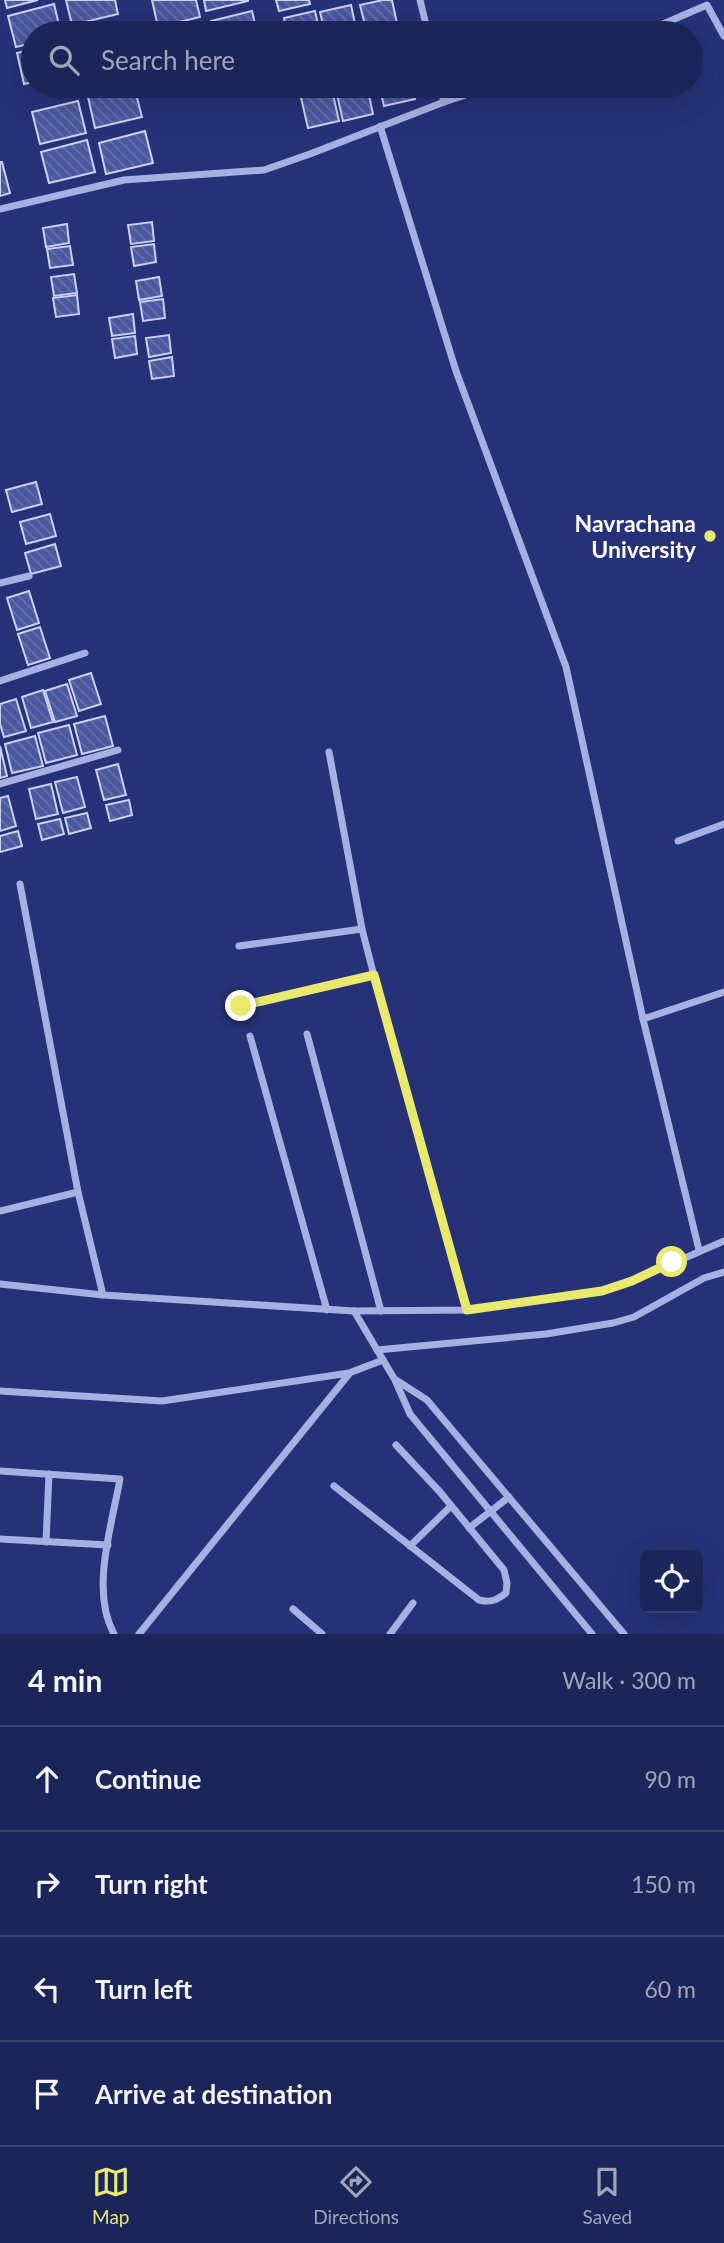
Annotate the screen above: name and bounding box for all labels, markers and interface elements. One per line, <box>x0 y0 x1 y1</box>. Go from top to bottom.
search box <box>21 21 703 98</box>
icon: search <box>45 41 83 79</box>
text: Search here <box>101 44 235 76</box>
place label: Navrachana University <box>575 509 697 563</box>
marker: Navrachana University <box>702 528 718 544</box>
route end <box>225 990 256 1021</box>
route start <box>656 1246 687 1277</box>
map controls <box>640 1550 703 1613</box>
button: locate <box>640 1550 703 1613</box>
text: 4 min <box>28 1662 102 1698</box>
text: Walk · 300 m <box>562 1666 696 1694</box>
icon: ahead <box>28 1760 66 1798</box>
text: Continue <box>95 1763 201 1795</box>
text: 90 m <box>645 1765 696 1793</box>
icon: right <box>28 1865 66 1903</box>
text: Turn right <box>95 1868 208 1900</box>
text: 150 m <box>631 1870 696 1898</box>
icon: left <box>28 1970 66 2008</box>
text: Turn left <box>95 1973 192 2005</box>
text: 60 m <box>645 1975 696 2003</box>
icon: arrive <box>28 2075 66 2113</box>
text: Arrive at destination <box>95 2078 332 2110</box>
tab: Map <box>92 2163 130 2228</box>
tab: Directions <box>313 2163 399 2228</box>
tab: Saved <box>583 2163 632 2228</box>

